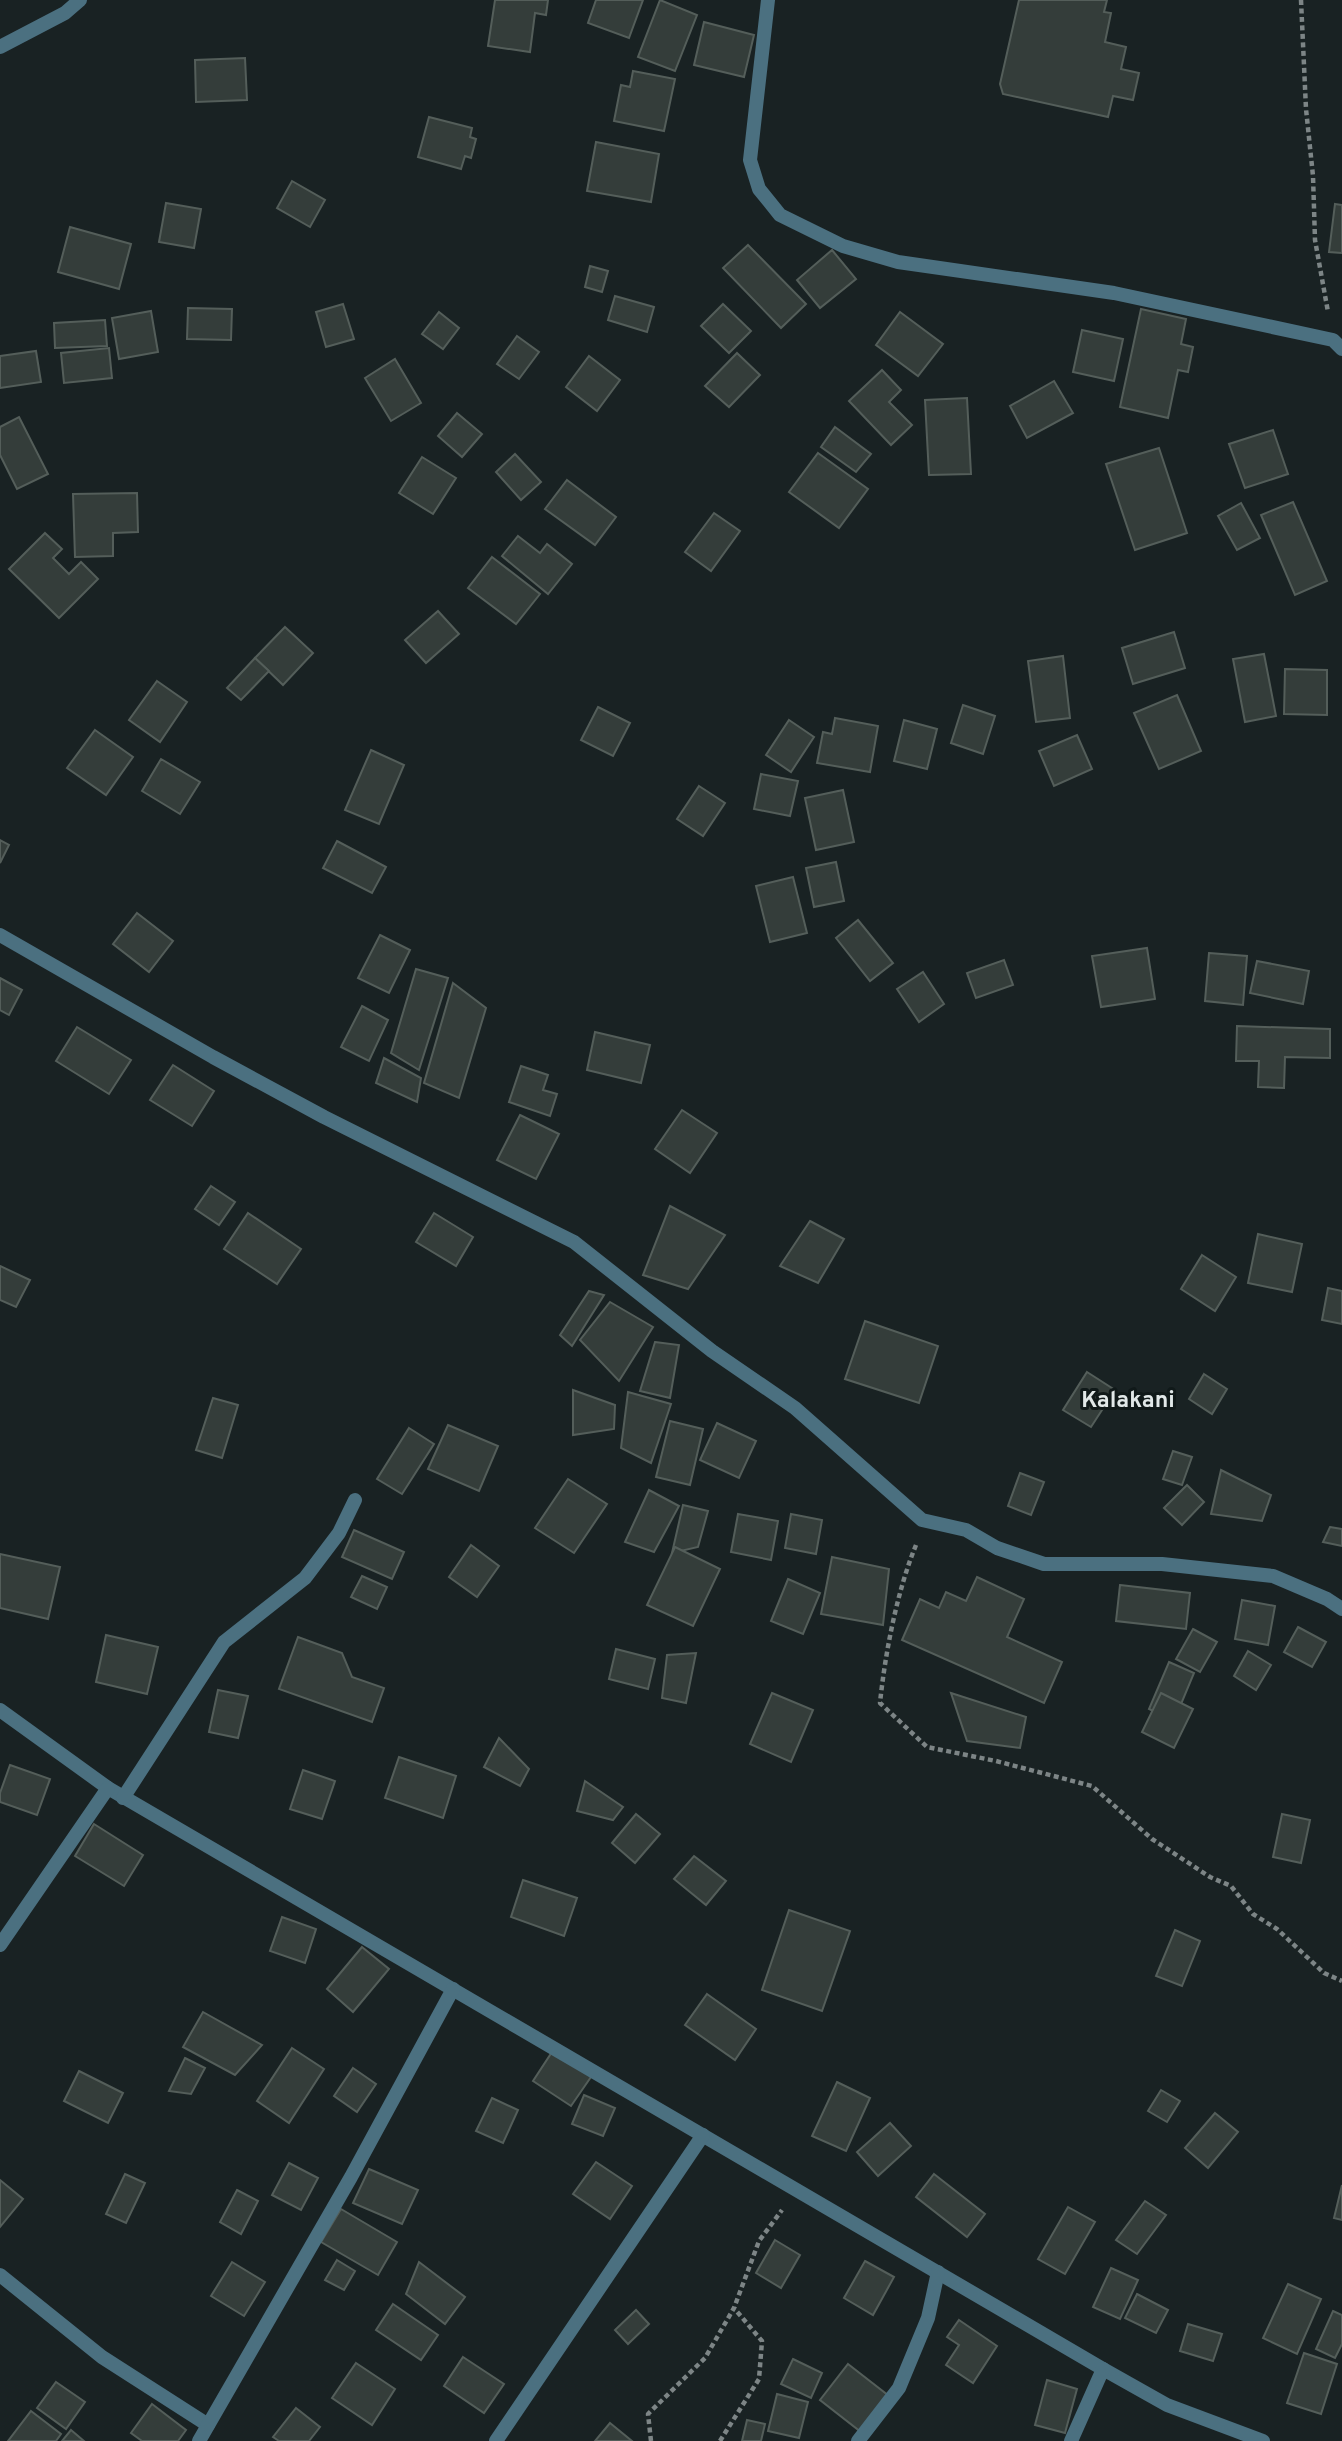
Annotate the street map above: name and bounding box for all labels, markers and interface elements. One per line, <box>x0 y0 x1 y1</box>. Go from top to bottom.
district label: Kalakani <box>1081 1387 1175 1416</box>

